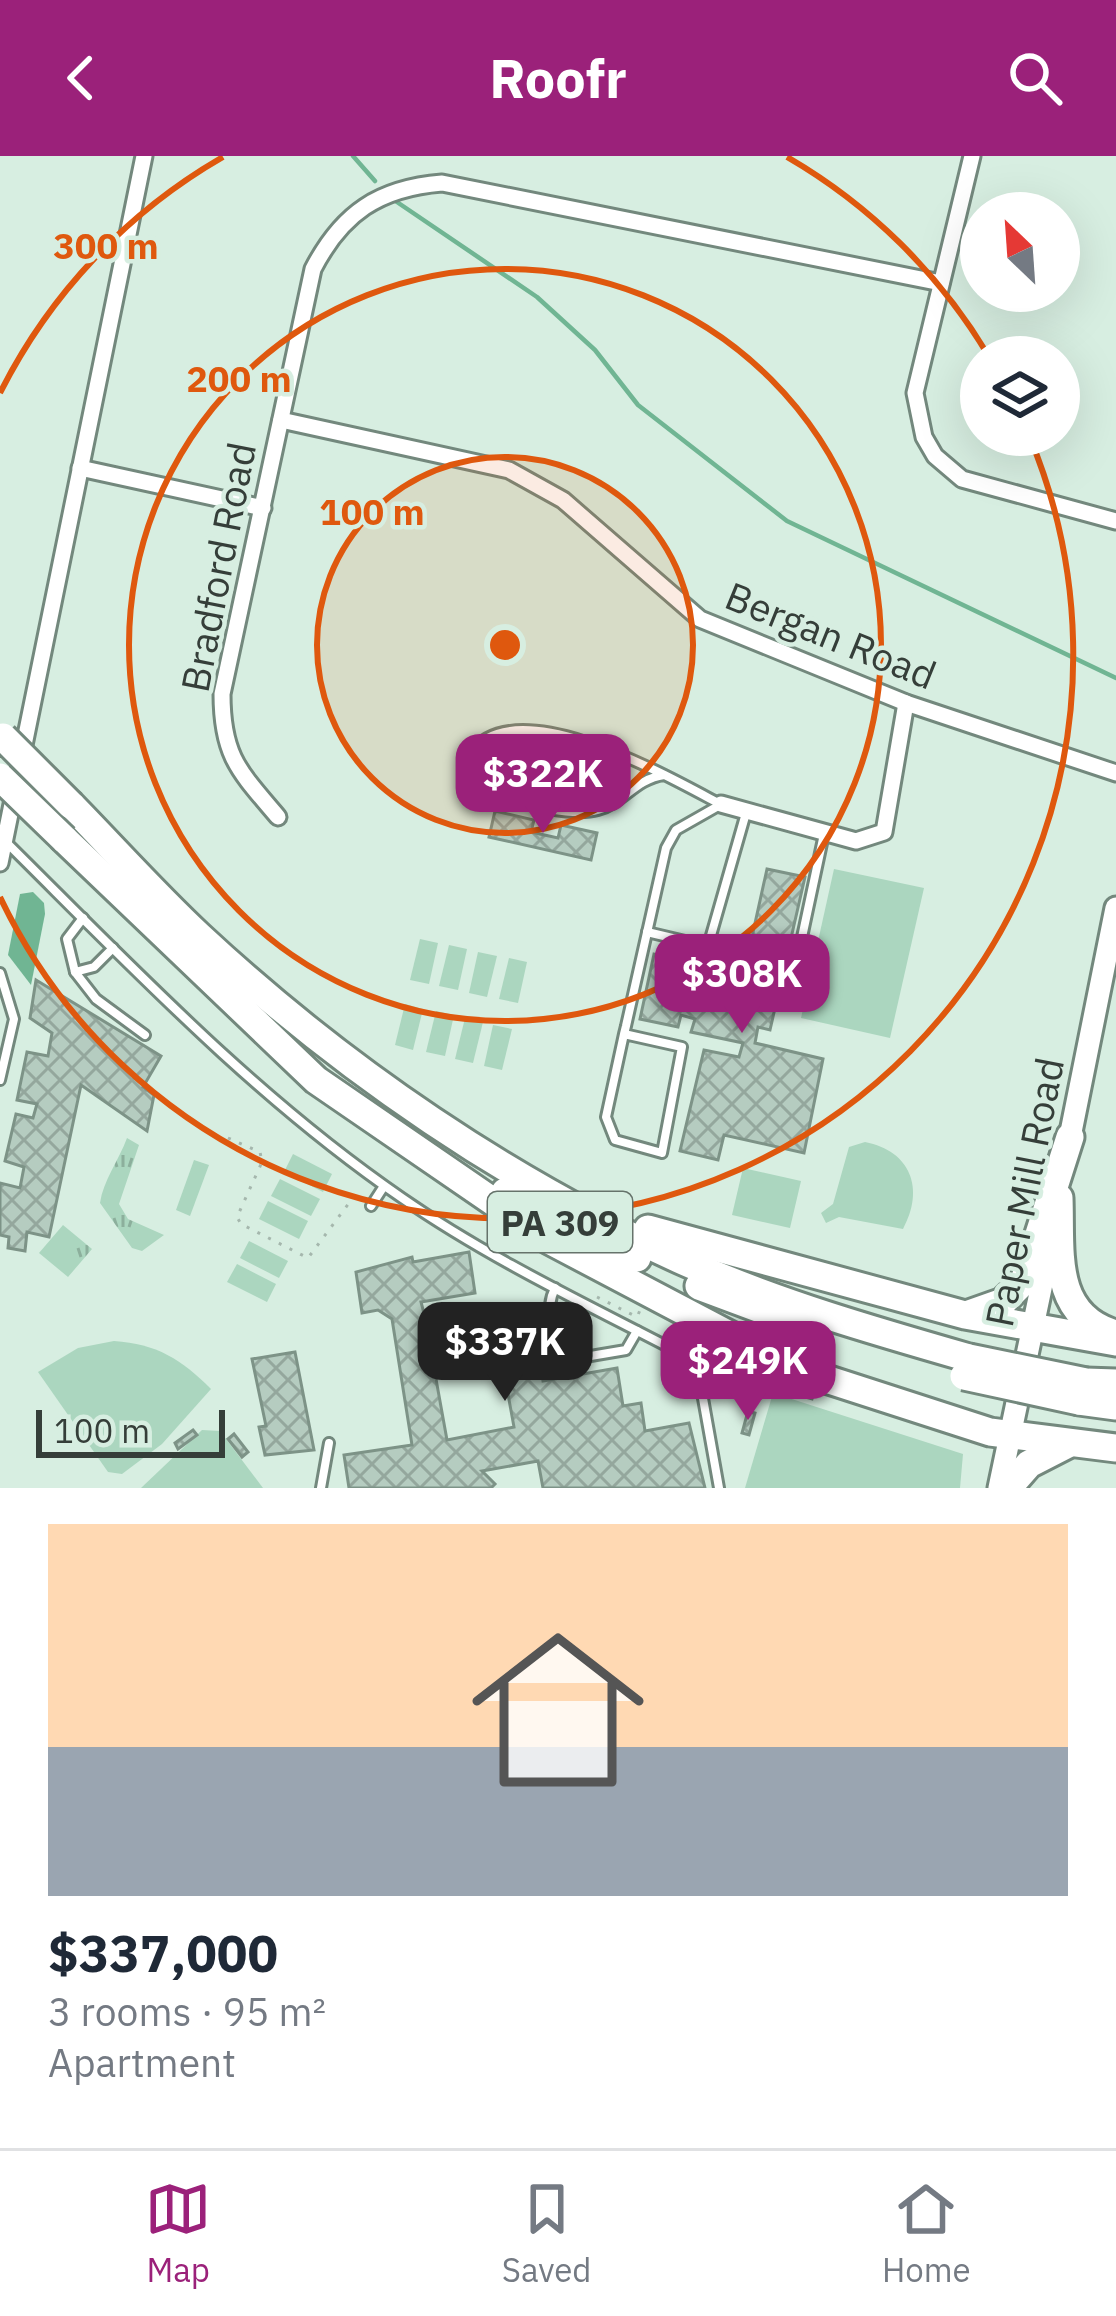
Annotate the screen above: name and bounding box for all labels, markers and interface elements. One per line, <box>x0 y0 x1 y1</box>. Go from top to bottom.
text: Roofr <box>489 43 627 113</box>
icon: back <box>48 45 114 111</box>
icon: search <box>1002 45 1068 111</box>
north arrow <box>960 192 1080 312</box>
map controls <box>960 192 1080 456</box>
text: 300 m <box>53 222 159 269</box>
button: layers <box>960 336 1080 456</box>
text: 200 m <box>186 355 292 402</box>
street label: Bradford Road <box>169 438 267 696</box>
text: 100 m <box>319 488 425 535</box>
street label: Bergan Road <box>718 570 944 700</box>
centre of rings <box>484 624 526 666</box>
pin: $322K <box>459 734 627 836</box>
text: $322K <box>483 747 603 798</box>
pin: $308K <box>658 934 826 1036</box>
text: $308K <box>682 947 802 998</box>
street label: Paper Mill Road <box>973 1053 1075 1331</box>
road number: PA 309 <box>488 1192 632 1252</box>
pin: $337K <box>421 1302 589 1404</box>
text: $337K <box>445 1315 565 1366</box>
pin: $249K <box>664 1321 832 1423</box>
text: $249K <box>688 1334 808 1385</box>
scale bar <box>36 1404 225 1457</box>
text: 100 m <box>54 1409 150 1452</box>
icon: home <box>450 1602 666 1818</box>
text: $337,000 <box>48 1920 278 1986</box>
text: 3 rooms · 95 m² <box>48 1986 326 2037</box>
text: Apartment <box>48 2037 236 2088</box>
tab: Map <box>145 2176 211 2291</box>
tab: Saved <box>502 2176 591 2291</box>
tab: Home <box>882 2176 971 2291</box>

